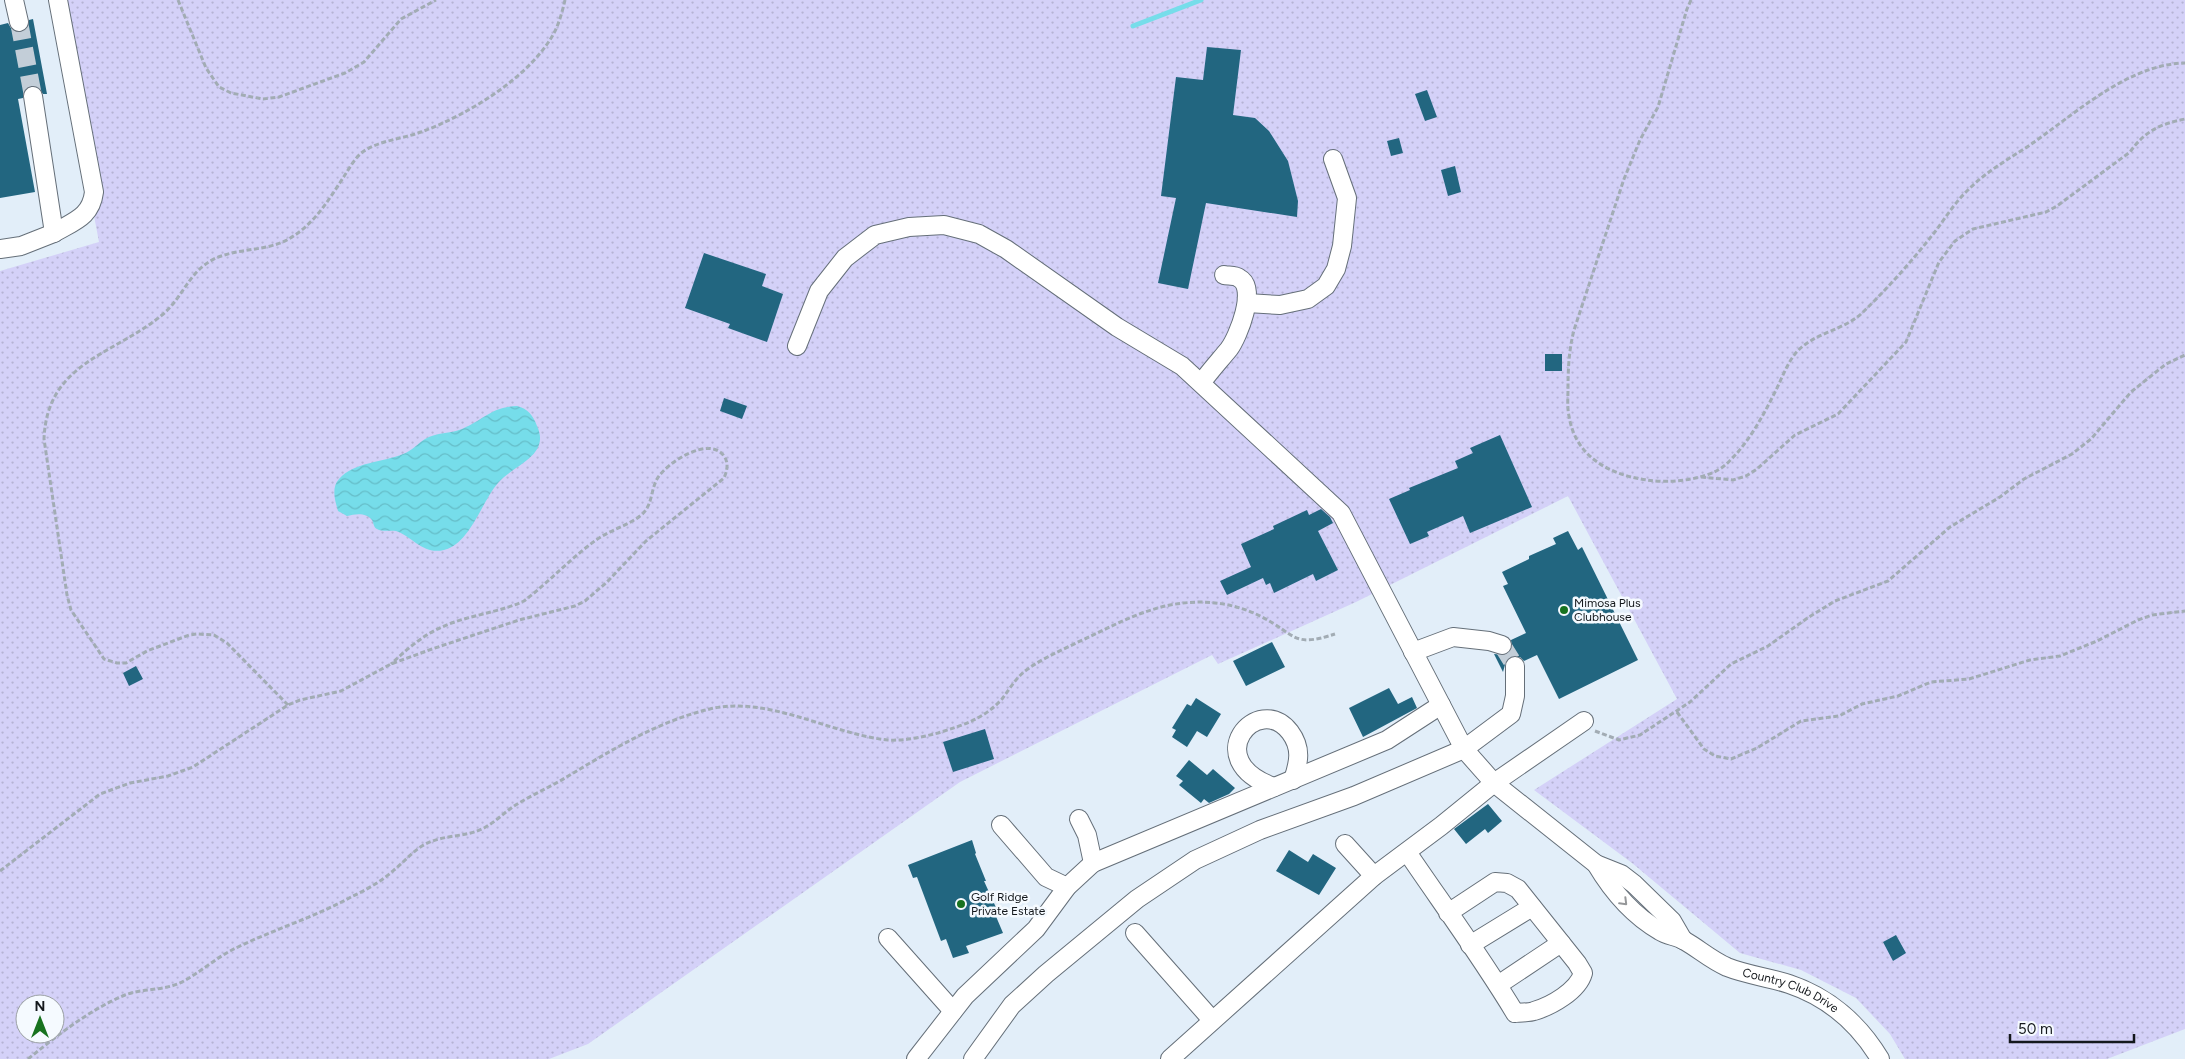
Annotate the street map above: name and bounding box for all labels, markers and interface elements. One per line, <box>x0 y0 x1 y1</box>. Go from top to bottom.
place label: Mimosa Plus Clubhouse <box>1574 596 1641 624</box>
marker: Mimosa Plus Clubhouse <box>1558 604 1570 616</box>
place label: Golf Ridge Private Estate <box>971 890 1046 918</box>
one-way arrow <box>1619 897 1628 906</box>
marker: Golf Ridge Private Estate <box>955 898 967 910</box>
street label: Country Club Drive <box>1741 965 1842 1016</box>
north arrow <box>15 994 65 1044</box>
text: N <box>35 998 45 1015</box>
scale bar <box>2010 1012 2134 1044</box>
text: 50 m <box>2018 1020 2053 1038</box>

